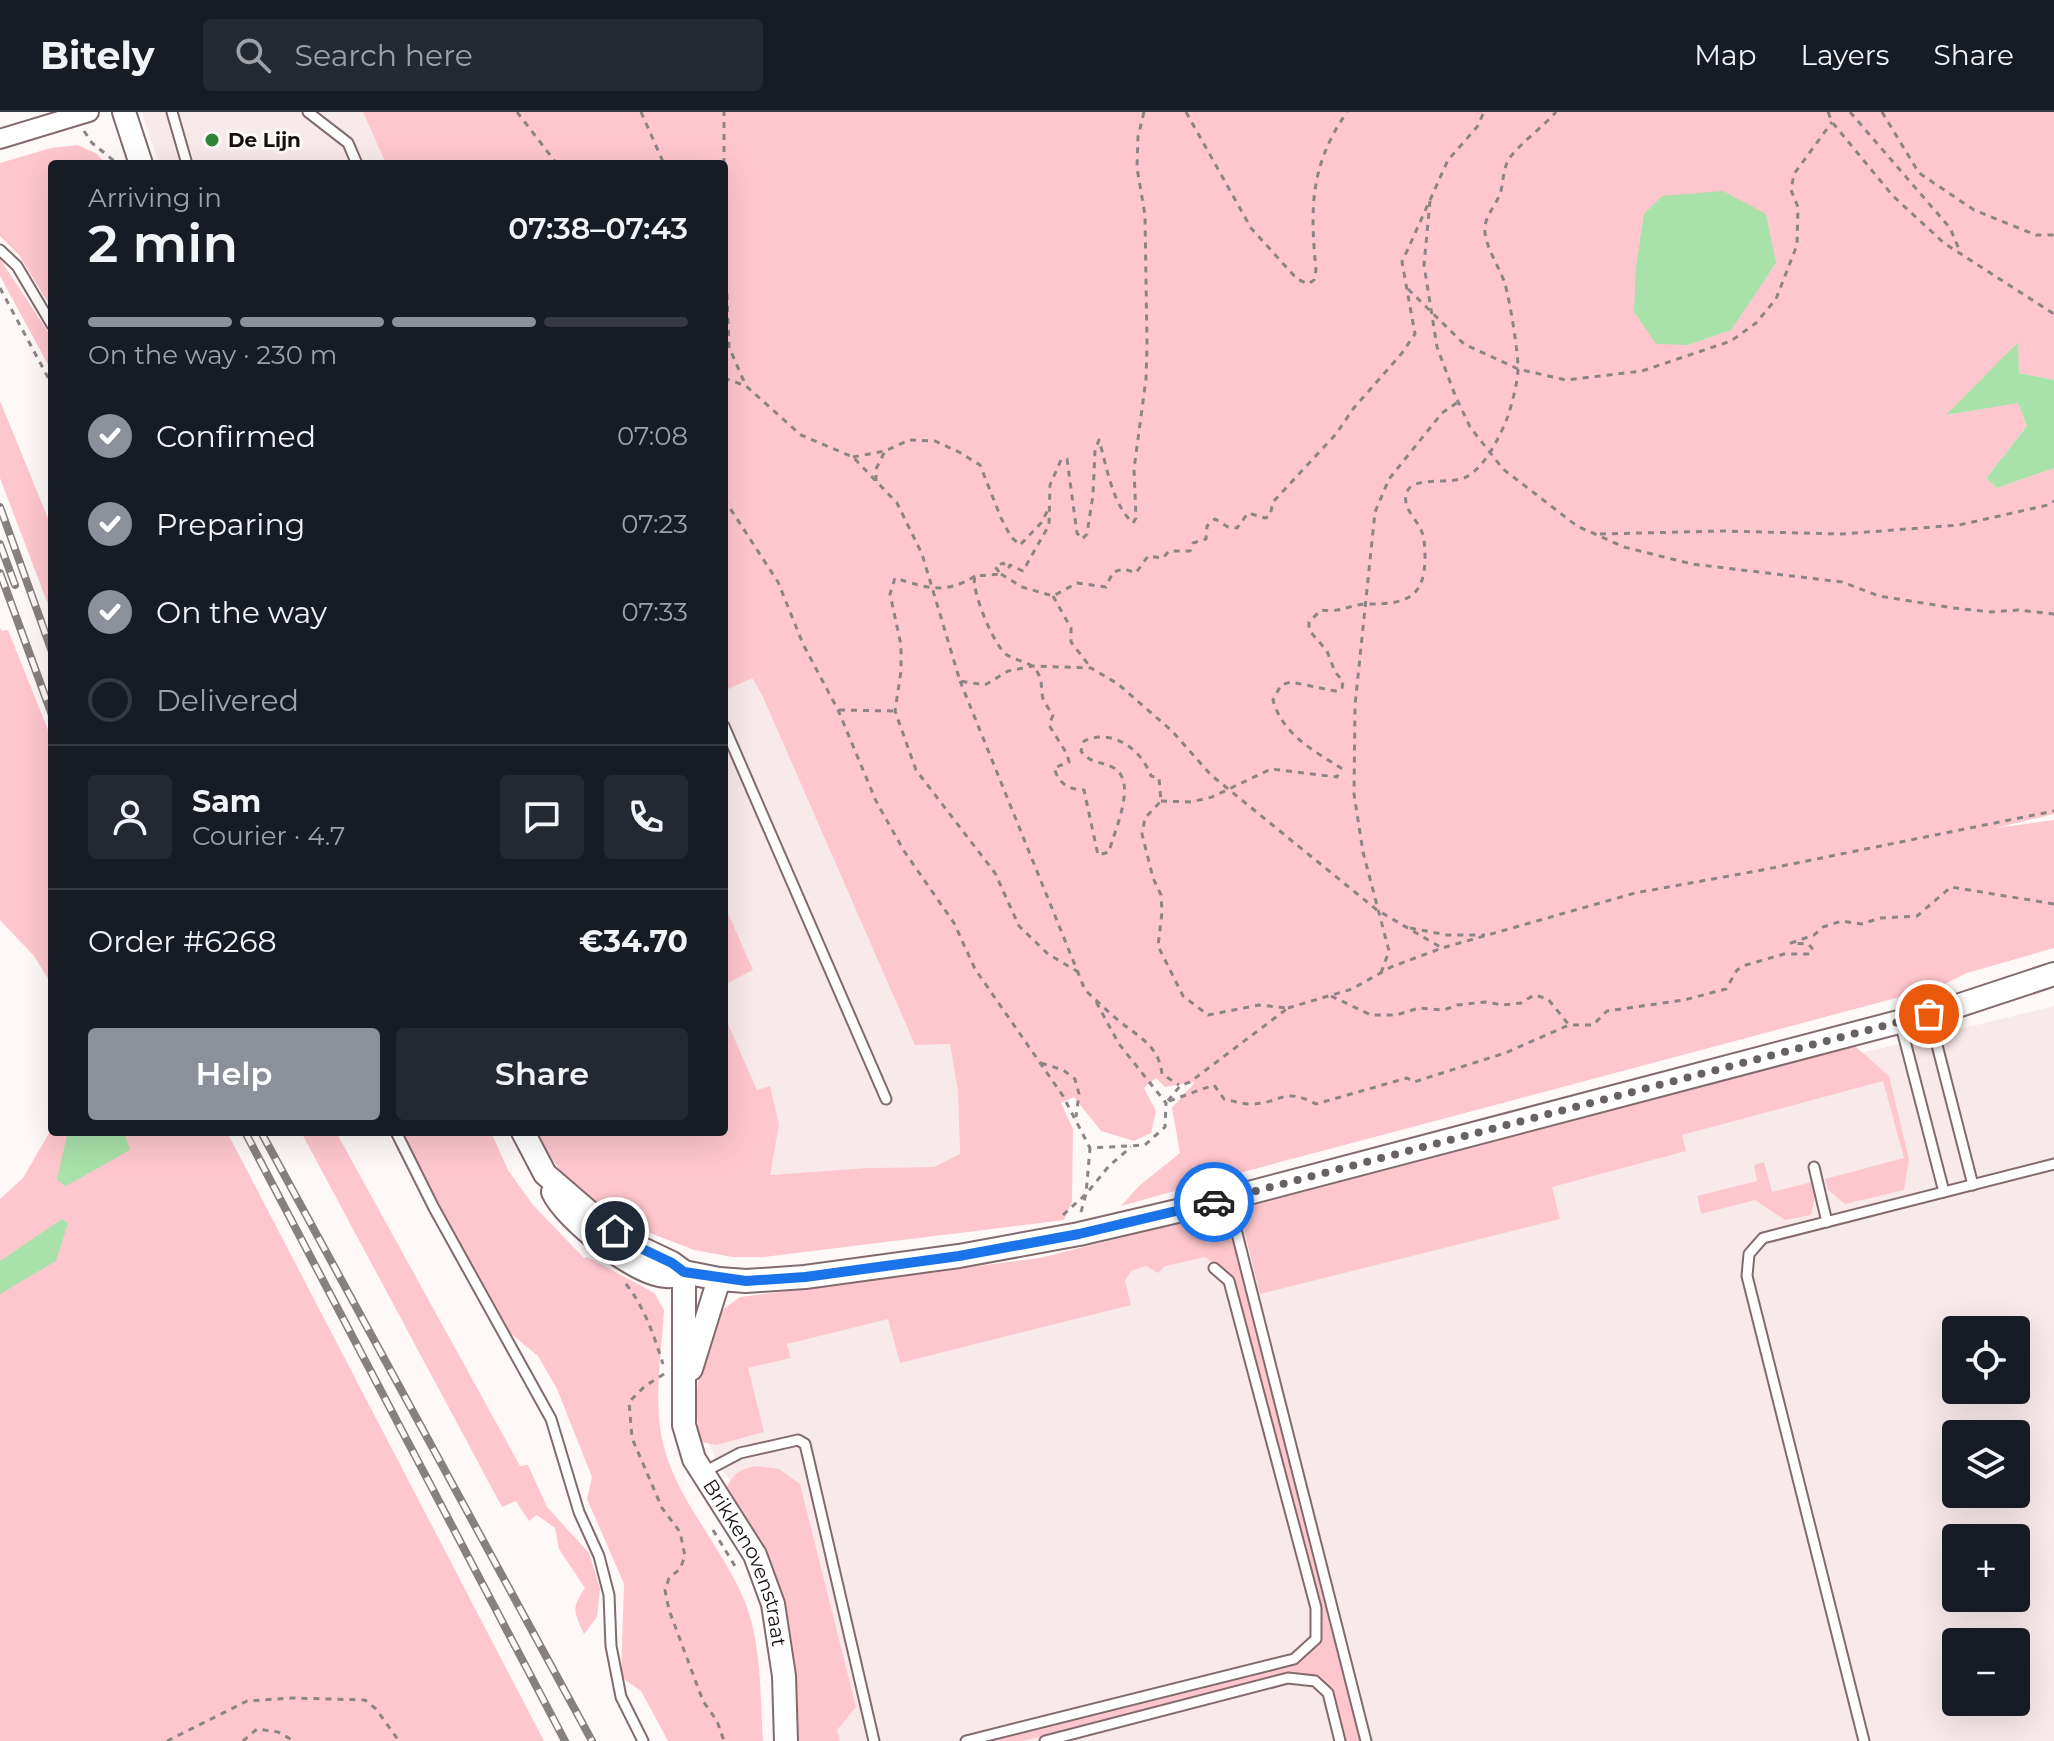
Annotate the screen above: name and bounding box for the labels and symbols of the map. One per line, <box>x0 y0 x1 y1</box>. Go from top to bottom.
place label: De Lijn <box>228 128 301 152</box>
marker: De Lijn <box>203 131 221 149</box>
pin <box>1895 980 1963 1048</box>
courier <box>1174 1162 1254 1242</box>
pin <box>581 1197 649 1265</box>
street label: Brikkenovenstraat <box>698 1475 791 1648</box>

